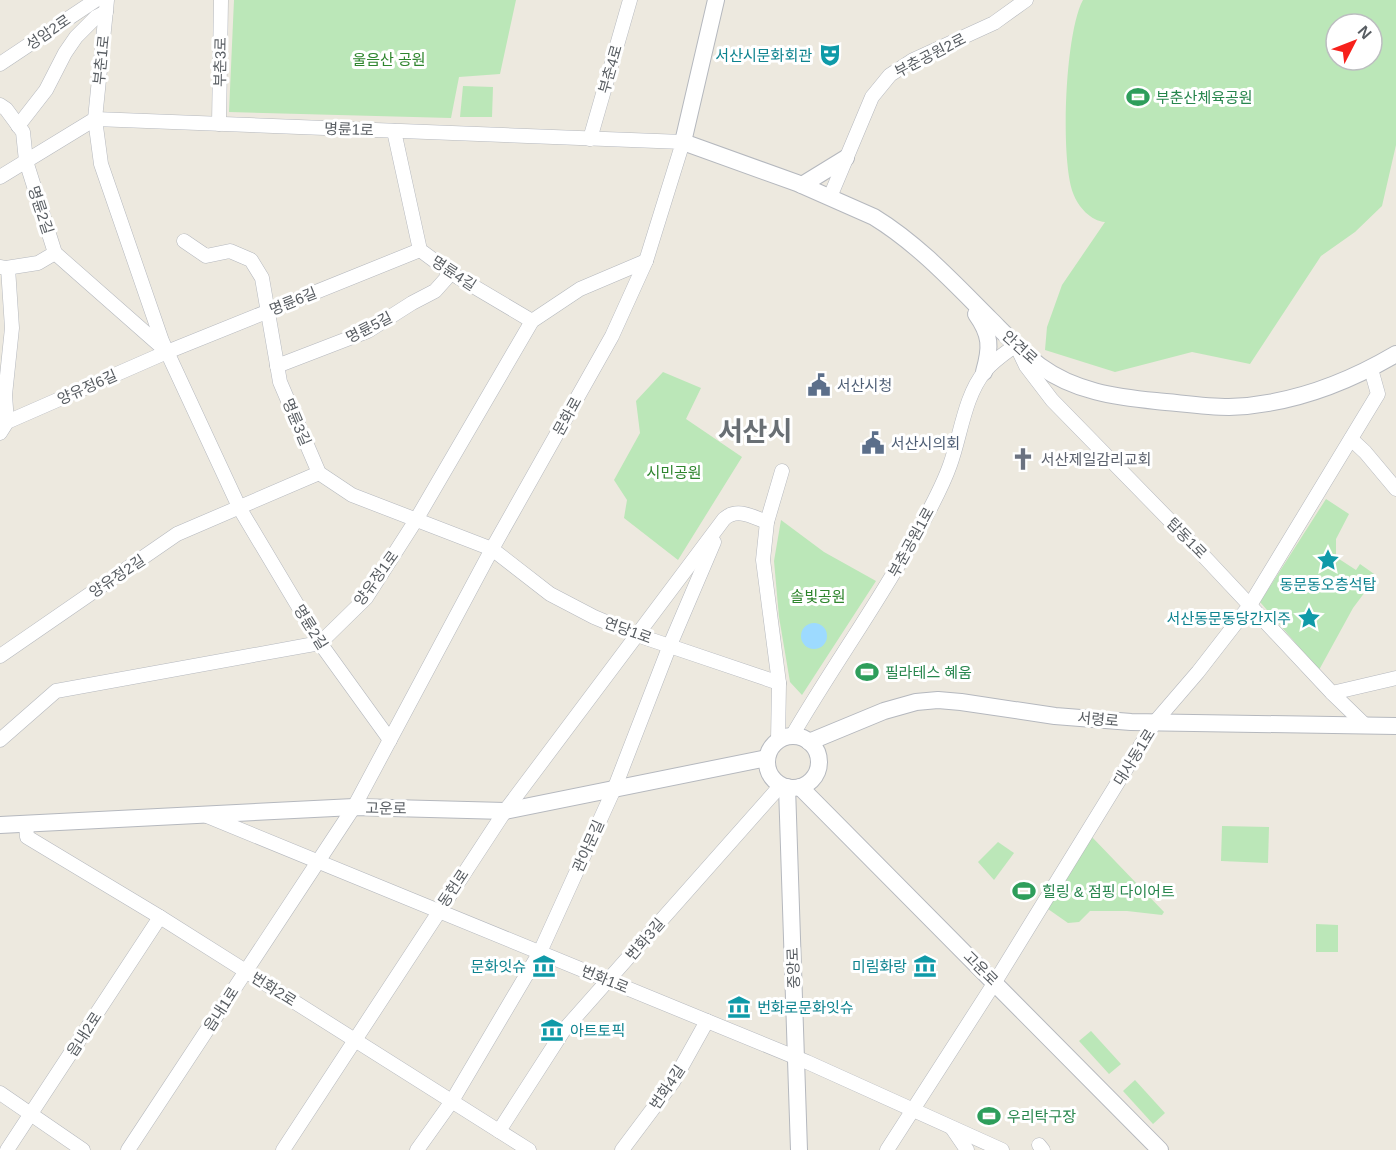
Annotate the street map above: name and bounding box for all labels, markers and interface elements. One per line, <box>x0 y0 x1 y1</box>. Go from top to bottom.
street label: 성암2로 <box>23 11 73 53</box>
north arrow <box>1324 12 1384 72</box>
text: N <box>1355 22 1375 42</box>
street label: 부춘공원2로 <box>892 30 968 80</box>
street label: 부춘1로 <box>90 34 112 86</box>
street label: 부춘3로 <box>211 37 229 87</box>
theatre icon: 서산시문화회관 <box>817 42 843 68</box>
street label: 부춘4로 <box>595 43 625 95</box>
place label: 서산시문화회관 <box>715 47 812 64</box>
park label: 울음산 공원 <box>352 51 426 68</box>
sports icon: 부춘산체육공원 <box>1125 84 1151 110</box>
place label: 부춘산체육공원 <box>1156 89 1253 106</box>
street label: 명륜1로 <box>324 120 374 138</box>
street label: 명륜2길 <box>25 184 57 236</box>
street label: 명륜4길 <box>429 252 479 294</box>
street label: 명륜6길 <box>267 284 319 318</box>
street label: 명륜5길 <box>343 308 395 346</box>
street label: 안견로 <box>999 327 1041 367</box>
street label: 양유정6길 <box>55 366 119 408</box>
public building icon: 서산시청 <box>806 372 832 398</box>
place label: 서산시청 <box>837 377 892 394</box>
street label: 문화로 <box>550 394 584 438</box>
street label: 명륜3길 <box>279 396 315 448</box>
district label: 서산시 <box>718 417 792 447</box>
public building icon: 서산시의회 <box>860 430 886 456</box>
place label: 서산시의회 <box>891 435 960 452</box>
church icon: 서산제일감리교회 <box>1010 446 1036 472</box>
place label: 서산제일감리교회 <box>1041 451 1151 468</box>
park label: 시민공원 <box>646 464 702 481</box>
street label: 부춘공원1로 <box>885 504 937 580</box>
street label: 탑동1로 <box>1164 514 1210 562</box>
street label: 양유정1로 <box>350 547 402 609</box>
place icon: 동문동오층석탑 <box>1315 547 1341 573</box>
street label: 양유정2길 <box>86 551 148 601</box>
place label: 동문동오층석탑 <box>1280 576 1376 593</box>
park label: 솔빛공원 <box>790 588 846 605</box>
street label: 명륜2길 <box>291 601 331 653</box>
place icon: 서산동문동당간지주 <box>1296 605 1322 631</box>
place label: 서산동문동당간지주 <box>1167 610 1291 627</box>
street label: 연당1로 <box>602 614 654 646</box>
sports icon: 필라테스 혜움 <box>854 659 880 685</box>
place label: 필라테스 혜움 <box>885 664 972 681</box>
street label: 서령로 <box>1077 709 1119 729</box>
street label: 대사동1로 <box>1110 726 1158 788</box>
street label: 고운로 <box>365 799 407 817</box>
street label: 관아문길 <box>569 817 607 875</box>
street label: 동헌로 <box>434 866 472 910</box>
sports icon: 힐링 & 점핑 다이어트 <box>1011 878 1037 904</box>
place label: 힐링 & 점핑 다이어트 <box>1042 883 1175 900</box>
street label: 번화3길 <box>622 915 668 963</box>
street label: 중앙로 <box>784 947 802 989</box>
street label: 고운로 <box>960 947 1002 989</box>
museum icon: 문화잇슈 <box>531 953 557 979</box>
museum icon: 미림화랑 <box>912 953 938 979</box>
place label: 문화잇슈 <box>471 958 526 975</box>
place label: 미림화랑 <box>852 958 907 975</box>
street label: 번화1로 <box>579 962 631 996</box>
street label: 번화2로 <box>248 969 300 1009</box>
street label: 읍내1로 <box>200 984 242 1034</box>
museum icon: 번화로문화잇슈 <box>726 994 752 1020</box>
place label: 번화로문화잇슈 <box>757 999 854 1016</box>
street label: 읍내2로 <box>63 1009 105 1059</box>
museum icon: 아트토픽 <box>539 1017 565 1043</box>
place label: 아트토픽 <box>570 1022 625 1039</box>
street label: 번화4길 <box>646 1062 688 1112</box>
sports icon: 우리탁구장 <box>976 1103 1002 1129</box>
place label: 우리탁구장 <box>1007 1108 1076 1125</box>

